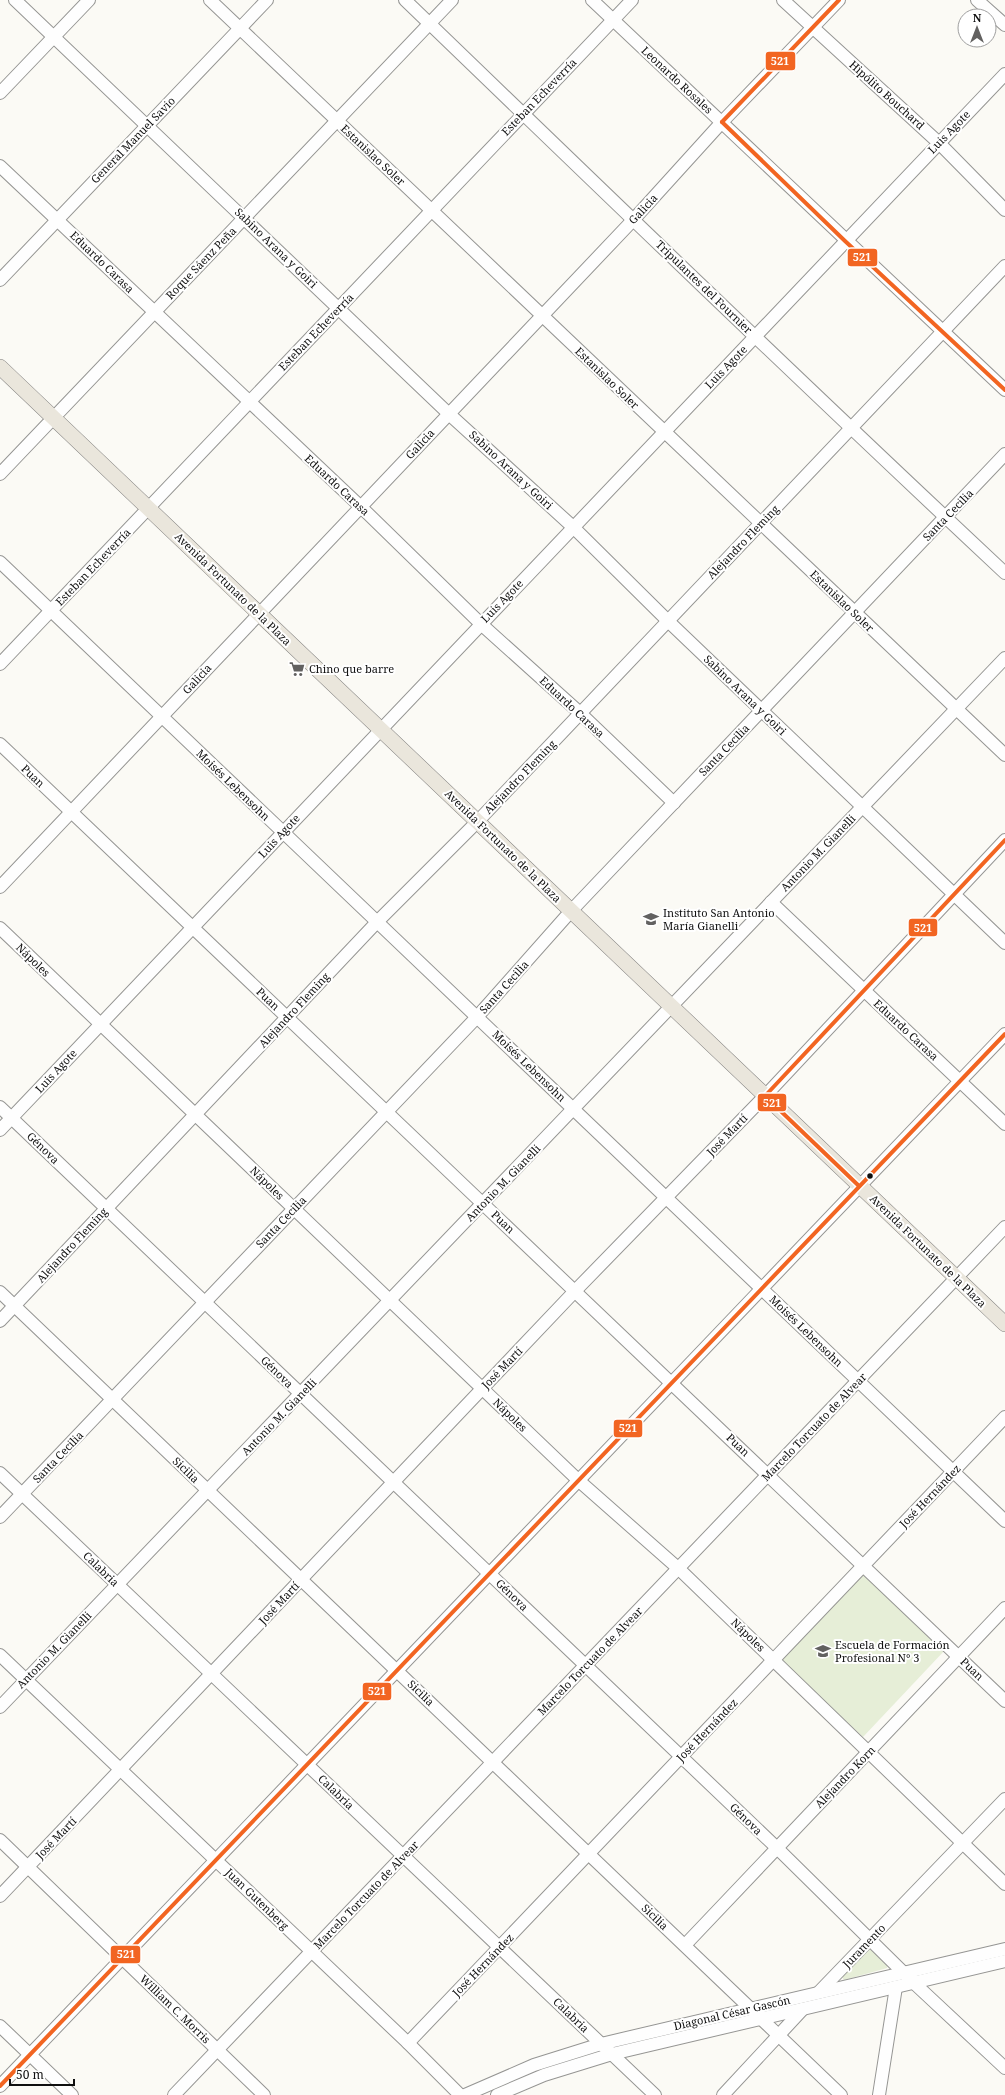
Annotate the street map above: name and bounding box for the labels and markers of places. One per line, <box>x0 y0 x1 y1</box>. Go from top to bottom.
supermarket icon: Chino que barre <box>288 660 306 678</box>
place label: Chino que barre <box>309 661 394 676</box>
place label: Instituto San Antonio María Gianelli <box>663 905 775 933</box>
school or university icon: Instituto San Antonio María Gianelli <box>642 910 660 928</box>
unlabelled marker <box>865 1171 875 1181</box>
place label: Escuela de Formación Profesional N° 3 <box>835 1637 950 1665</box>
school or university icon: Escuela de Formación Profesional N° 3 <box>814 1642 832 1660</box>

